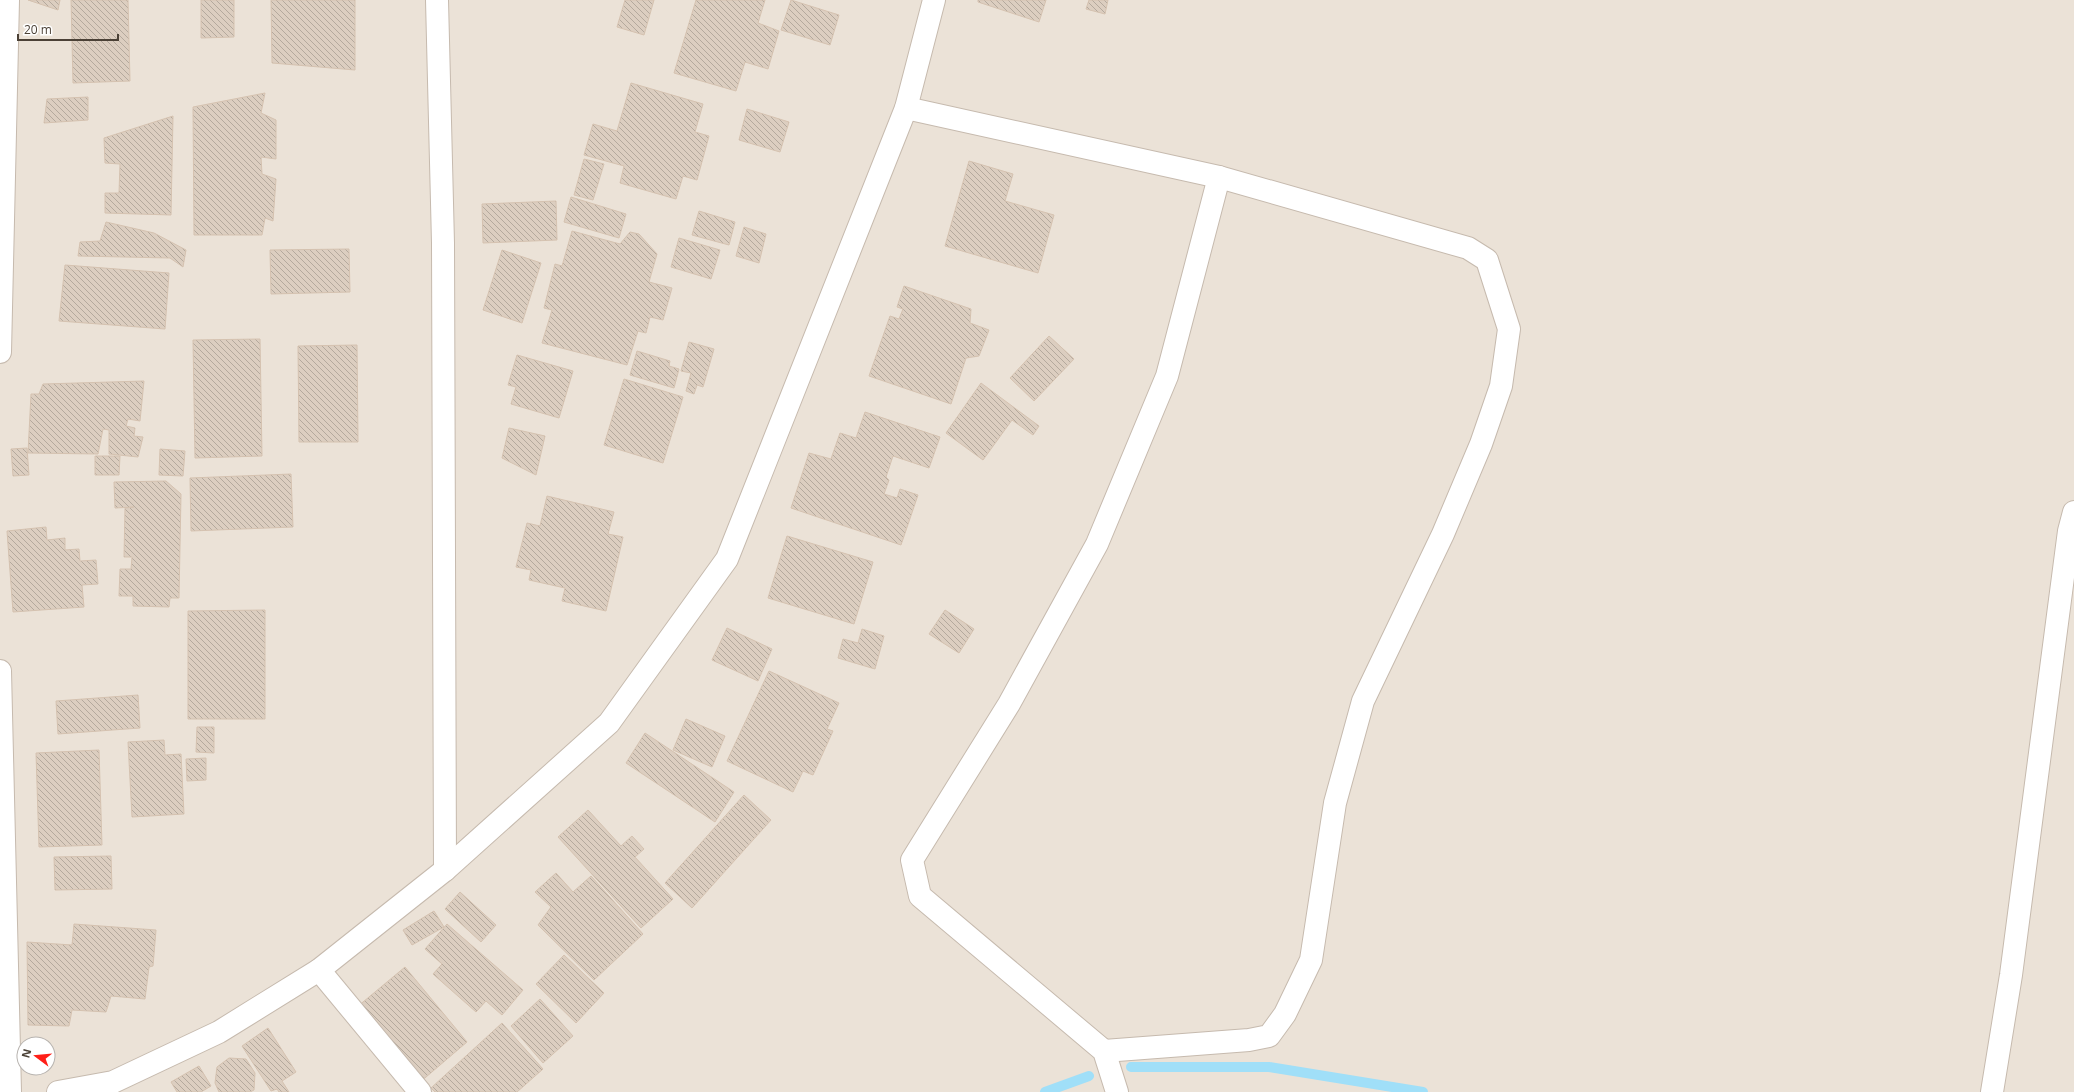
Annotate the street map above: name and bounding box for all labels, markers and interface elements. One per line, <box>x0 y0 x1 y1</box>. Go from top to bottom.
scale bar <box>18 16 118 42</box>
text: 20 m <box>24 21 52 38</box>
north arrow <box>16 1036 56 1076</box>
text: N <box>17 1047 34 1059</box>

